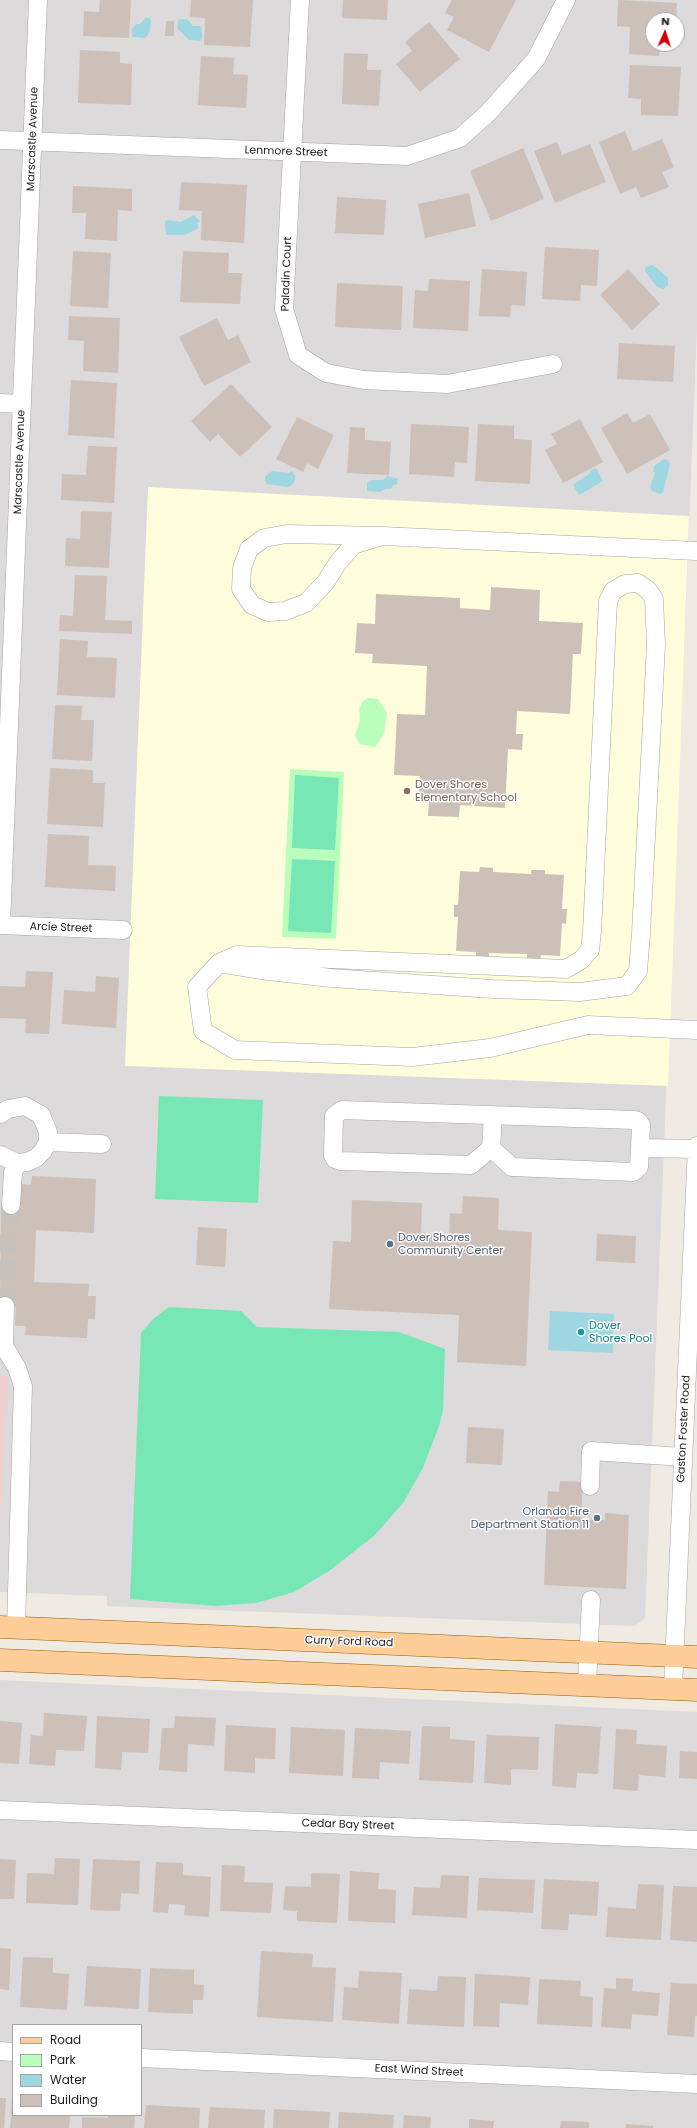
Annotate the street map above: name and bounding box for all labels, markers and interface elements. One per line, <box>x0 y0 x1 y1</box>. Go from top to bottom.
north arrow <box>645 12 685 52</box>
text: N <box>661 13 670 29</box>
street label: Marscastle Avenue <box>25 87 41 191</box>
street label: Lenmore Street <box>244 144 328 160</box>
street label: Paladin Court <box>279 236 295 312</box>
street label: Marscastle Avenue <box>12 410 28 514</box>
place label: Dover Shores Elementary School <box>415 778 517 804</box>
marker: Dover Shores Elementary School <box>402 786 412 796</box>
street label: Arcie Street <box>29 920 93 936</box>
place label: Dover Shores Community Center <box>398 1231 503 1257</box>
marker: Dover Shores Community Center <box>385 1239 395 1249</box>
place label: Dover Shores Pool <box>589 1319 652 1345</box>
marker: Dover Shores Pool <box>576 1327 586 1337</box>
street label: Gaston Foster Road <box>675 1375 693 1483</box>
place label: Orlando Fire Department Station 11 <box>471 1505 589 1531</box>
marker: Orlando Fire Department Station 11 <box>592 1513 602 1523</box>
street label: Curry Ford Road <box>305 1634 393 1650</box>
street label: Cedar Bay Street <box>301 1817 395 1833</box>
legend <box>12 2024 142 2116</box>
text: Road <box>50 2031 81 2048</box>
text: Park <box>50 2051 76 2068</box>
street label: East Wind Street <box>374 2062 464 2080</box>
text: Water <box>50 2071 86 2088</box>
text: Building <box>50 2091 98 2108</box>

